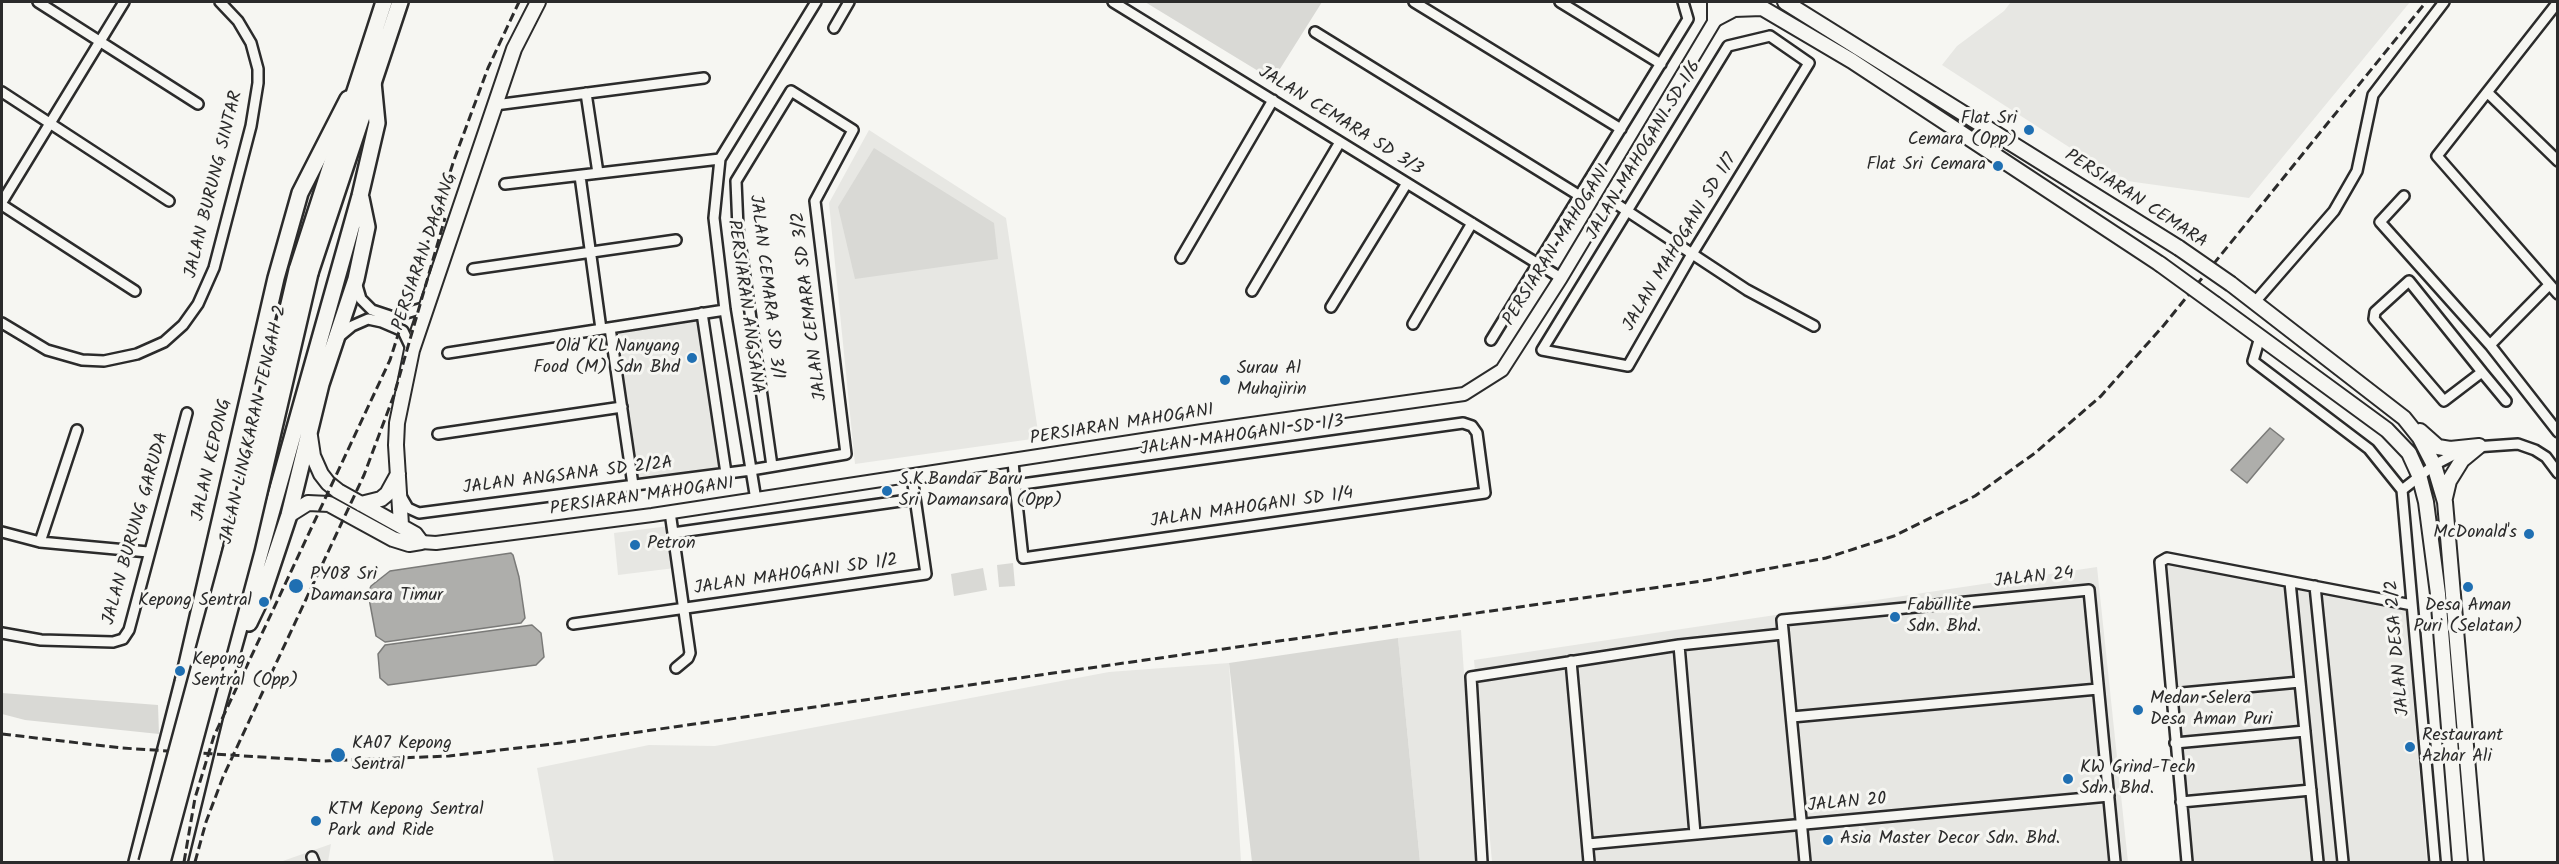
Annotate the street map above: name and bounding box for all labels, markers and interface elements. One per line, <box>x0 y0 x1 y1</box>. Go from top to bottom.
street label: JALAN MAHOGANI SD 1/6 <box>1583 58 1707 244</box>
street label: JALAN CEMARA SD 3/3 <box>1254 63 1426 181</box>
street label: JALAN BURUNG SINTAR <box>181 89 249 281</box>
place label: Flat Sri Cemara (Opp) <box>1908 109 2017 152</box>
marker: Flat Sri Cemara (Opp) <box>2022 123 2036 137</box>
street label: PERSIARAN CEMARA <box>2060 146 2210 254</box>
street label: JALAN MAHOGANI SD 1/7 <box>1619 150 1743 336</box>
place label: Flat Sri Cemara <box>1866 155 1986 177</box>
marker: Flat Sri Cemara <box>1991 159 2005 173</box>
street label: PERSIARAN MAHOGANI <box>1500 162 1616 330</box>
street label: PERSIARAN DAGANG <box>389 170 463 334</box>
street label: JALAN CEMARA SD 3/1 <box>743 194 787 380</box>
street label: JALAN CEMARA SD 3/2 <box>789 210 833 402</box>
street label: PERSIARAN ANGSANA <box>721 219 767 395</box>
street label: JALAN LINGKARAN TENGAH 2 <box>217 303 293 547</box>
place label: Old KL Nanyang Food (M) Sdn Bhd <box>533 337 680 380</box>
marker: Old KL Nanyang Food (M) Sdn Bhd <box>685 351 699 365</box>
place label: Surau Al Muhajirin <box>1237 359 1307 401</box>
marker: Surau Al Muhajirin <box>1218 373 1232 387</box>
street label: JALAN KEPONG <box>188 397 238 523</box>
street label: PERSIARAN MAHOGANI <box>1029 401 1215 451</box>
street label: JALAN MAHOGANI SD 1/3 <box>1139 412 1345 462</box>
street label: JALAN BURUNG GARUDA <box>99 430 175 628</box>
street label: JALAN ANGSANA SD 2/2A <box>462 453 674 501</box>
place label: S.K.Bandar Baru Sri Damansara (Opp) <box>899 470 1062 512</box>
street label: PERSIARAN MAHOGANI <box>549 474 735 522</box>
marker: S.K.Bandar Baru Sri Damansara (Opp) <box>880 484 894 498</box>
street label: JALAN MAHOGANI SD 1/4 <box>1149 484 1355 534</box>
place label: McDonald's <box>2433 523 2517 545</box>
marker: McDonald's <box>2522 527 2536 541</box>
place label: Petron <box>647 534 696 556</box>
marker: Petron <box>628 538 642 552</box>
street label: JALAN MAHOGANI SD 1/2 <box>693 551 899 601</box>
street label: JALAN 24 <box>1993 564 2075 594</box>
place label: PY08 Sri Damansara Timur <box>310 565 443 608</box>
marker: PY08 Sri Damansara Timur <box>287 577 305 595</box>
street label: JALAN DESA 2/2 <box>2382 579 2416 717</box>
marker: Desa Aman Puri (Selatan) <box>2461 580 2475 594</box>
place label: Kepong Sentral <box>138 591 252 613</box>
marker: Kepong Sentral <box>257 595 271 609</box>
place label: Fabullite Sdn. Bhd. <box>1907 596 1981 638</box>
place label: Desa Aman Puri (Selatan) <box>2413 596 2523 638</box>
marker: Fabullite Sdn. Bhd. <box>1888 610 1902 624</box>
place label: Kepong Sentral (Opp) <box>192 650 298 692</box>
marker: Kepong Sentral (Opp) <box>173 664 187 678</box>
place label: Medan Selera Desa Aman Puri <box>2150 689 2272 732</box>
marker: Medan Selera Desa Aman Puri <box>2131 703 2145 717</box>
place label: Restaurant Azhar Ali <box>2422 726 2503 768</box>
place label: KA07 Kepong Sentral <box>352 734 452 777</box>
marker: Restaurant Azhar Ali <box>2403 740 2417 754</box>
marker: KA07 Kepong Sentral <box>329 746 347 764</box>
place label: KW Grind-Tech Sdn. Bhd. <box>2080 758 2195 800</box>
marker: KW Grind-Tech Sdn. Bhd. <box>2061 772 2075 786</box>
street label: JALAN 20 <box>1807 790 1887 818</box>
place label: KTM Kepong Sentral Park and Ride <box>328 800 484 842</box>
marker: KTM Kepong Sentral Park and Ride <box>309 814 323 828</box>
place label: Asia Master Decor Sdn. Bhd. <box>1840 829 2060 851</box>
marker: Asia Master Decor Sdn. Bhd. <box>1821 833 1835 847</box>

